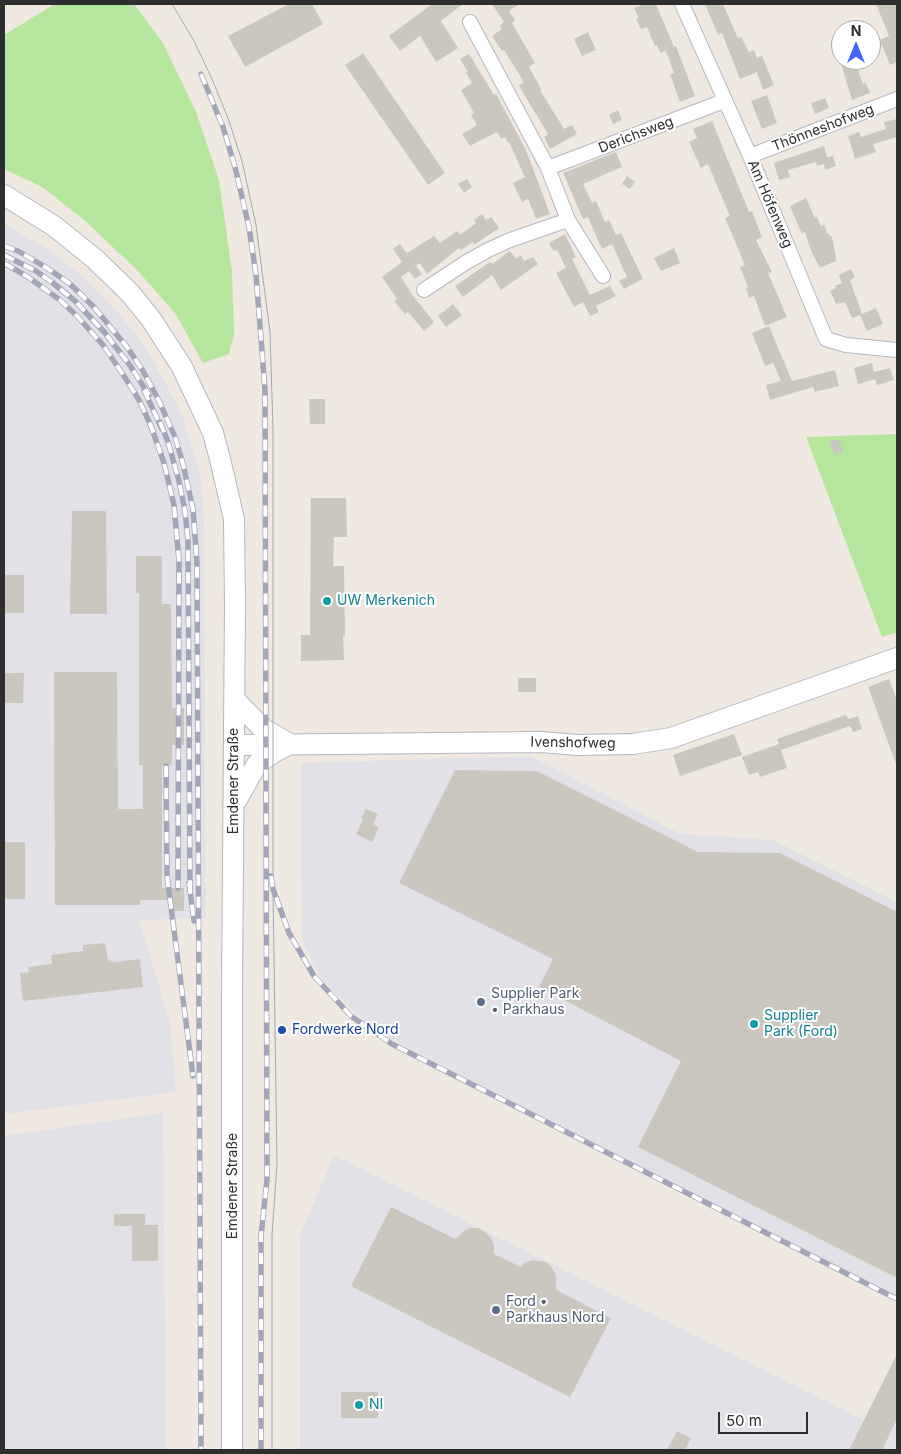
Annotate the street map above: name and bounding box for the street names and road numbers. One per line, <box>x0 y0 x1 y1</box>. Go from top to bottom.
street label: Thönneshofweg <box>770 101 876 155</box>
street label: Derichsweg <box>596 113 676 157</box>
street label: Am Höfenweg <box>744 158 796 250</box>
street label: Emdener Straße <box>226 728 242 834</box>
street label: Ivenshofweg <box>530 734 616 752</box>
street label: Emdener Straße <box>225 1133 241 1239</box>

